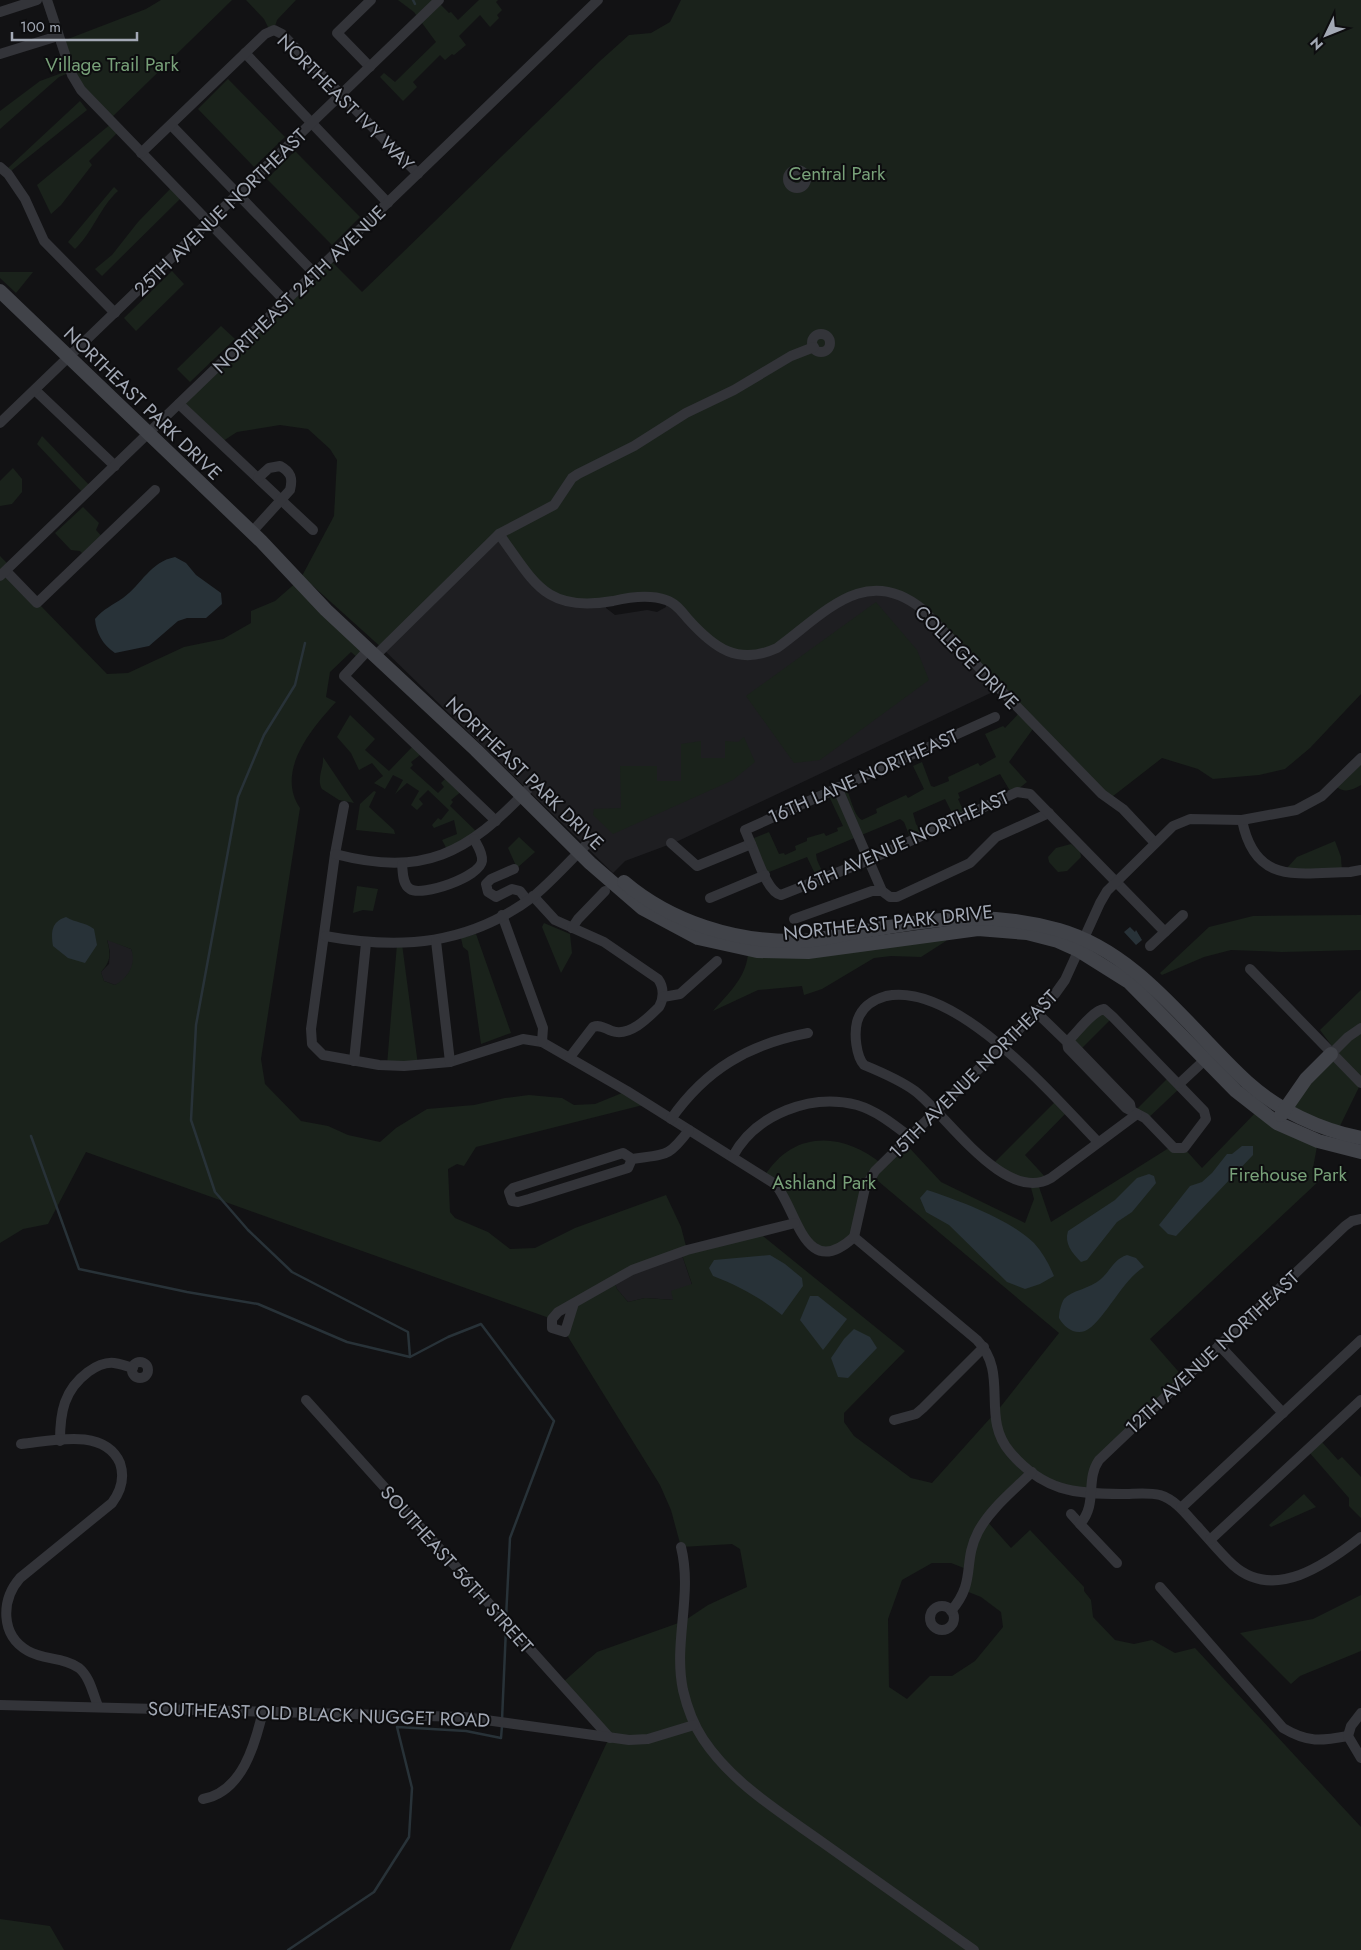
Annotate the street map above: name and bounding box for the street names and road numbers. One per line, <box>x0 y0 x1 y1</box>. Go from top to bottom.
street label: NORTHEAST IVY WAY <box>271 28 420 177</box>
street label: 25TH AVENUE NORTHEAST <box>128 122 313 302</box>
street label: NORTHEAST 24TH AVENUE <box>207 199 392 379</box>
street label: NORTHEAST PARK DRIVE <box>58 320 228 486</box>
street label: COLLEGE DRIVE <box>908 599 1025 716</box>
street label: NORTHEAST PARK DRIVE <box>440 690 610 856</box>
street label: 16TH LANE NORTHEAST <box>764 722 963 831</box>
street label: 16TH AVENUE NORTHEAST <box>793 783 1013 901</box>
street label: NORTHEAST PARK DRIVE <box>782 898 994 947</box>
street label: 15TH AVENUE NORTHEAST <box>883 984 1064 1165</box>
street label: 12TH AVENUE NORTHEAST <box>1119 1264 1305 1440</box>
street label: SOUTHEAST 56TH STREET <box>374 1480 539 1659</box>
street label: SOUTHEAST OLD BLACK NUGGET ROAD <box>147 1695 491 1734</box>

